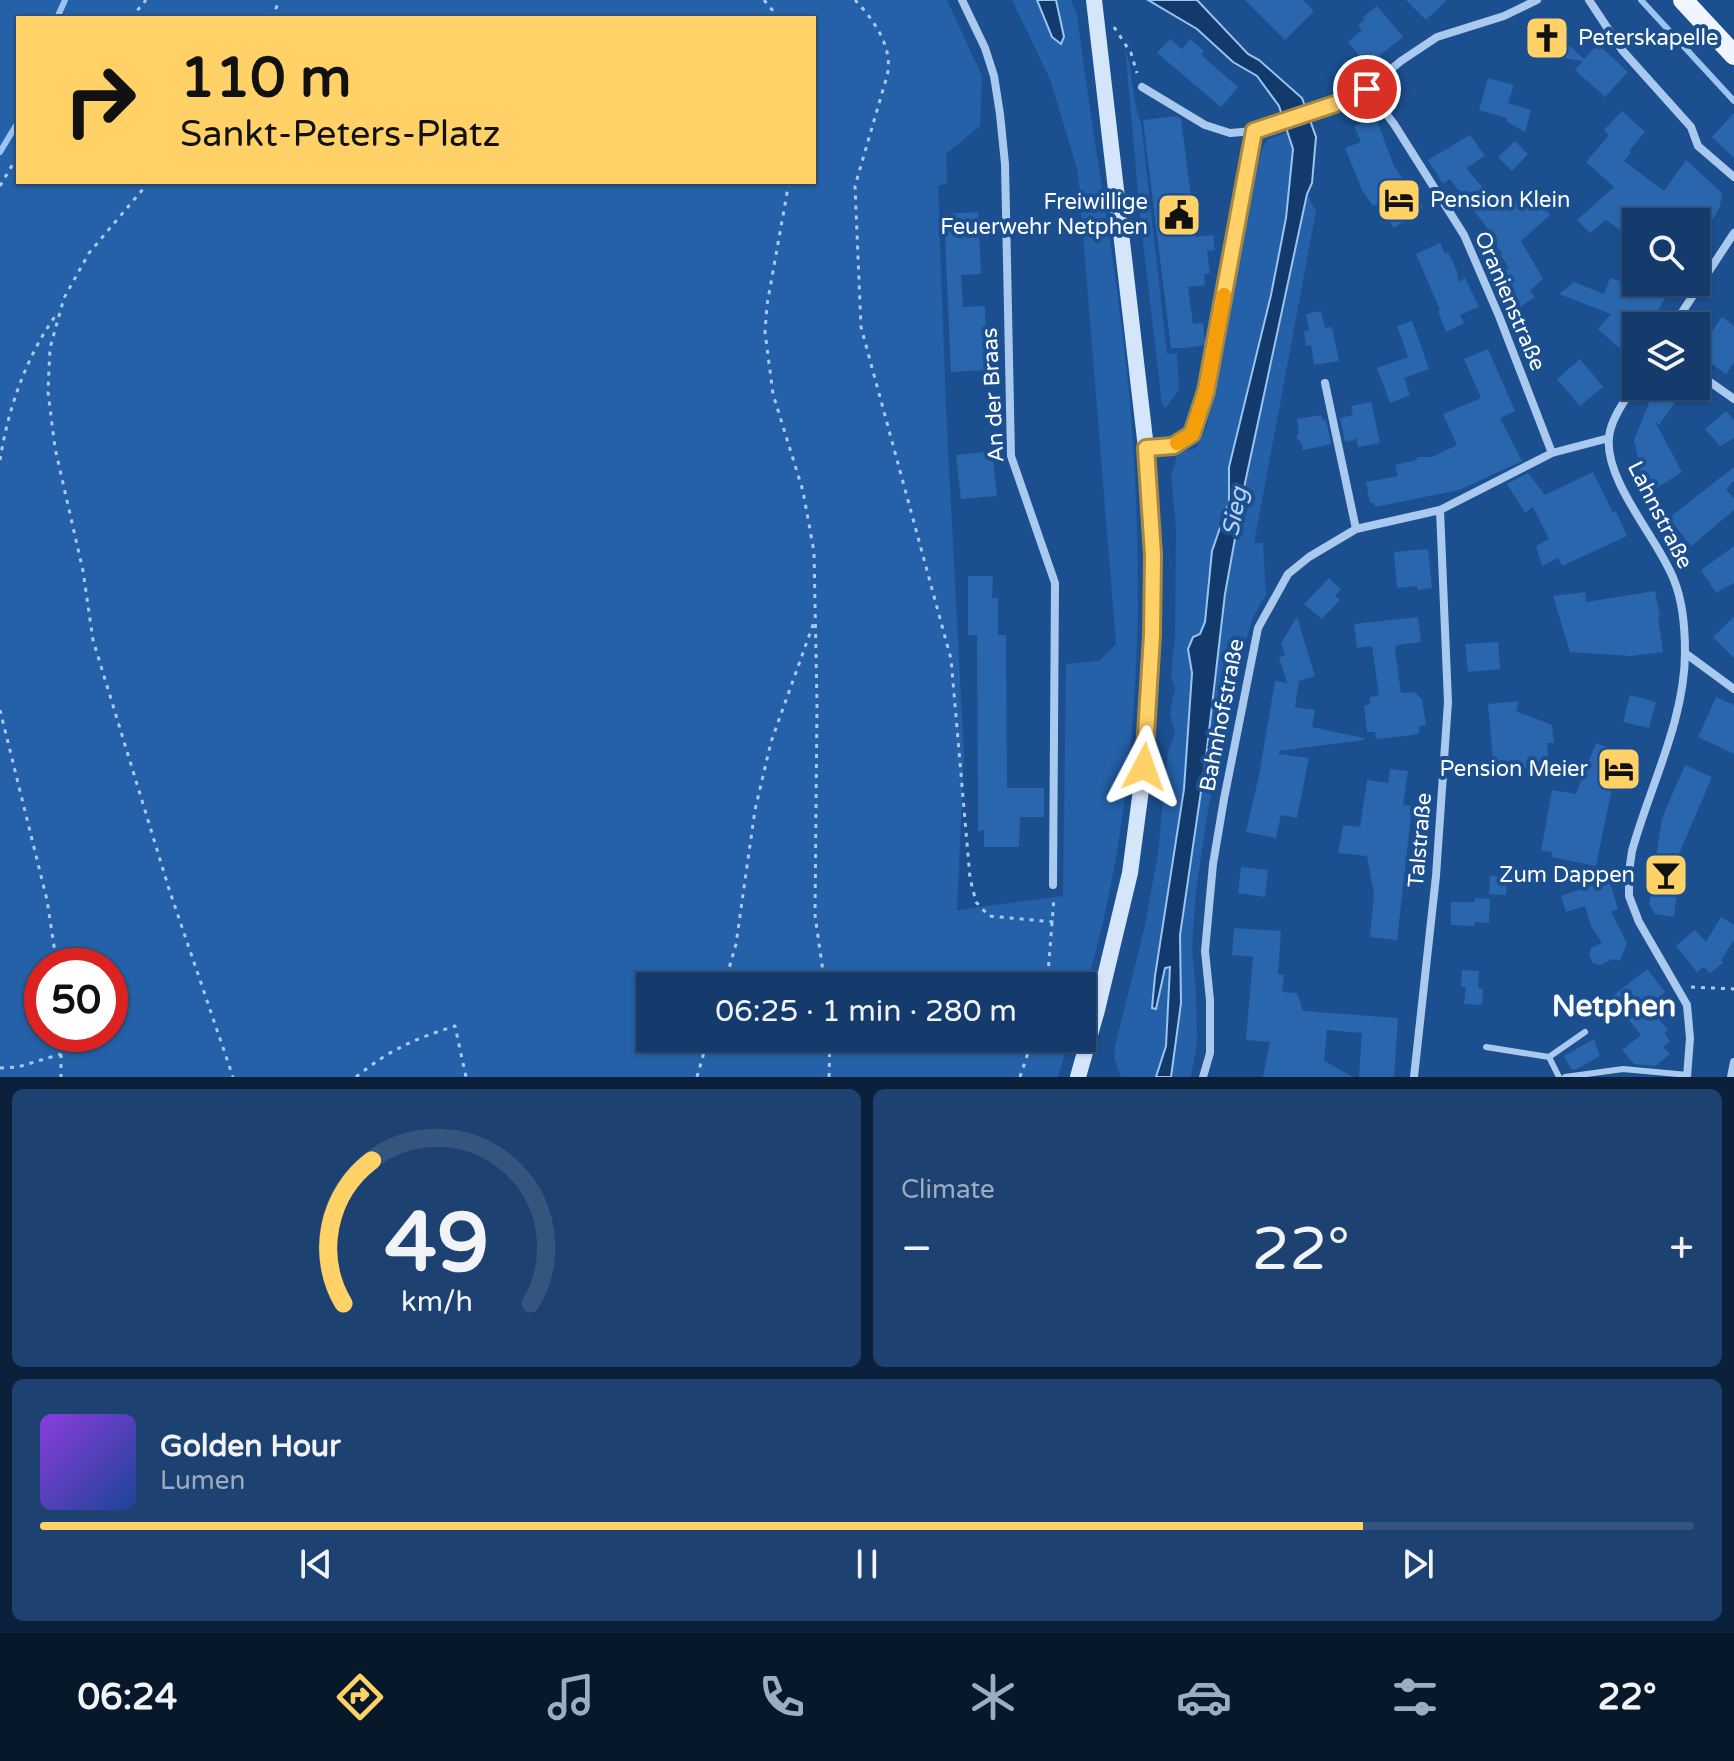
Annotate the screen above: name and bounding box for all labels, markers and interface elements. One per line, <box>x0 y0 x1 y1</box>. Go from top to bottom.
church icon: Peterskapelle <box>1523 14 1571 62</box>
place label: Peterskapelle <box>1578 25 1719 51</box>
text: 110 m <box>180 45 351 112</box>
icon: right <box>48 48 152 152</box>
pin <box>1333 55 1401 123</box>
icon: arrive <box>1345 67 1389 111</box>
text: Sankt-Peters-Platz <box>180 113 501 156</box>
hotel icon: Pension Klein <box>1375 176 1423 224</box>
place label: Pension Klein <box>1430 187 1570 213</box>
place label: Freiwillige Feuerwehr Netphen <box>940 189 1148 240</box>
public building icon: Freiwillige Feuerwehr Netphen <box>1155 191 1203 239</box>
map controls <box>1622 208 1710 400</box>
button: search <box>1622 208 1710 296</box>
street label: Oranienstraße <box>1469 227 1551 375</box>
button: layers <box>1622 312 1710 400</box>
street label: An der Braas <box>976 327 1010 463</box>
street label: Lahnstraße <box>1622 457 1698 573</box>
water label: Sieg <box>1216 483 1254 539</box>
street label: Bahnhofstraße <box>1194 636 1250 794</box>
position arrow <box>1102 725 1186 809</box>
hotel icon: Pension Meier <box>1595 745 1643 793</box>
place label: Pension Meier <box>1439 756 1589 782</box>
street label: Talstraße <box>1403 792 1437 888</box>
bar icon: Zum Dappen <box>1642 851 1690 899</box>
place label: Zum Dappen <box>1499 862 1635 888</box>
speed limit sign: 50 <box>24 948 128 1052</box>
district label: Netphen <box>1552 988 1676 1025</box>
text: 06:25 · 1 min · 280 m <box>715 993 1017 1030</box>
text: Climate <box>901 1174 995 1205</box>
text: 49 <box>384 1194 489 1294</box>
text: 22° <box>1252 1214 1350 1286</box>
text: − <box>901 1223 932 1276</box>
text: + <box>1669 1223 1694 1276</box>
text: km/h <box>401 1285 472 1319</box>
text: Golden Hour <box>160 1428 341 1465</box>
text: Lumen <box>160 1465 245 1496</box>
icon: previous <box>294 1542 338 1586</box>
icon: pause <box>845 1542 889 1586</box>
icon: next <box>1396 1542 1440 1586</box>
icon: directions <box>332 1669 388 1725</box>
icon: music <box>543 1669 599 1725</box>
icon: phone <box>754 1669 810 1725</box>
icon: climate <box>965 1669 1021 1725</box>
icon: car <box>1176 1669 1232 1725</box>
icon: filters <box>1387 1669 1443 1725</box>
text: 06:24 <box>77 1676 177 1719</box>
text: 22° <box>1598 1676 1657 1719</box>

